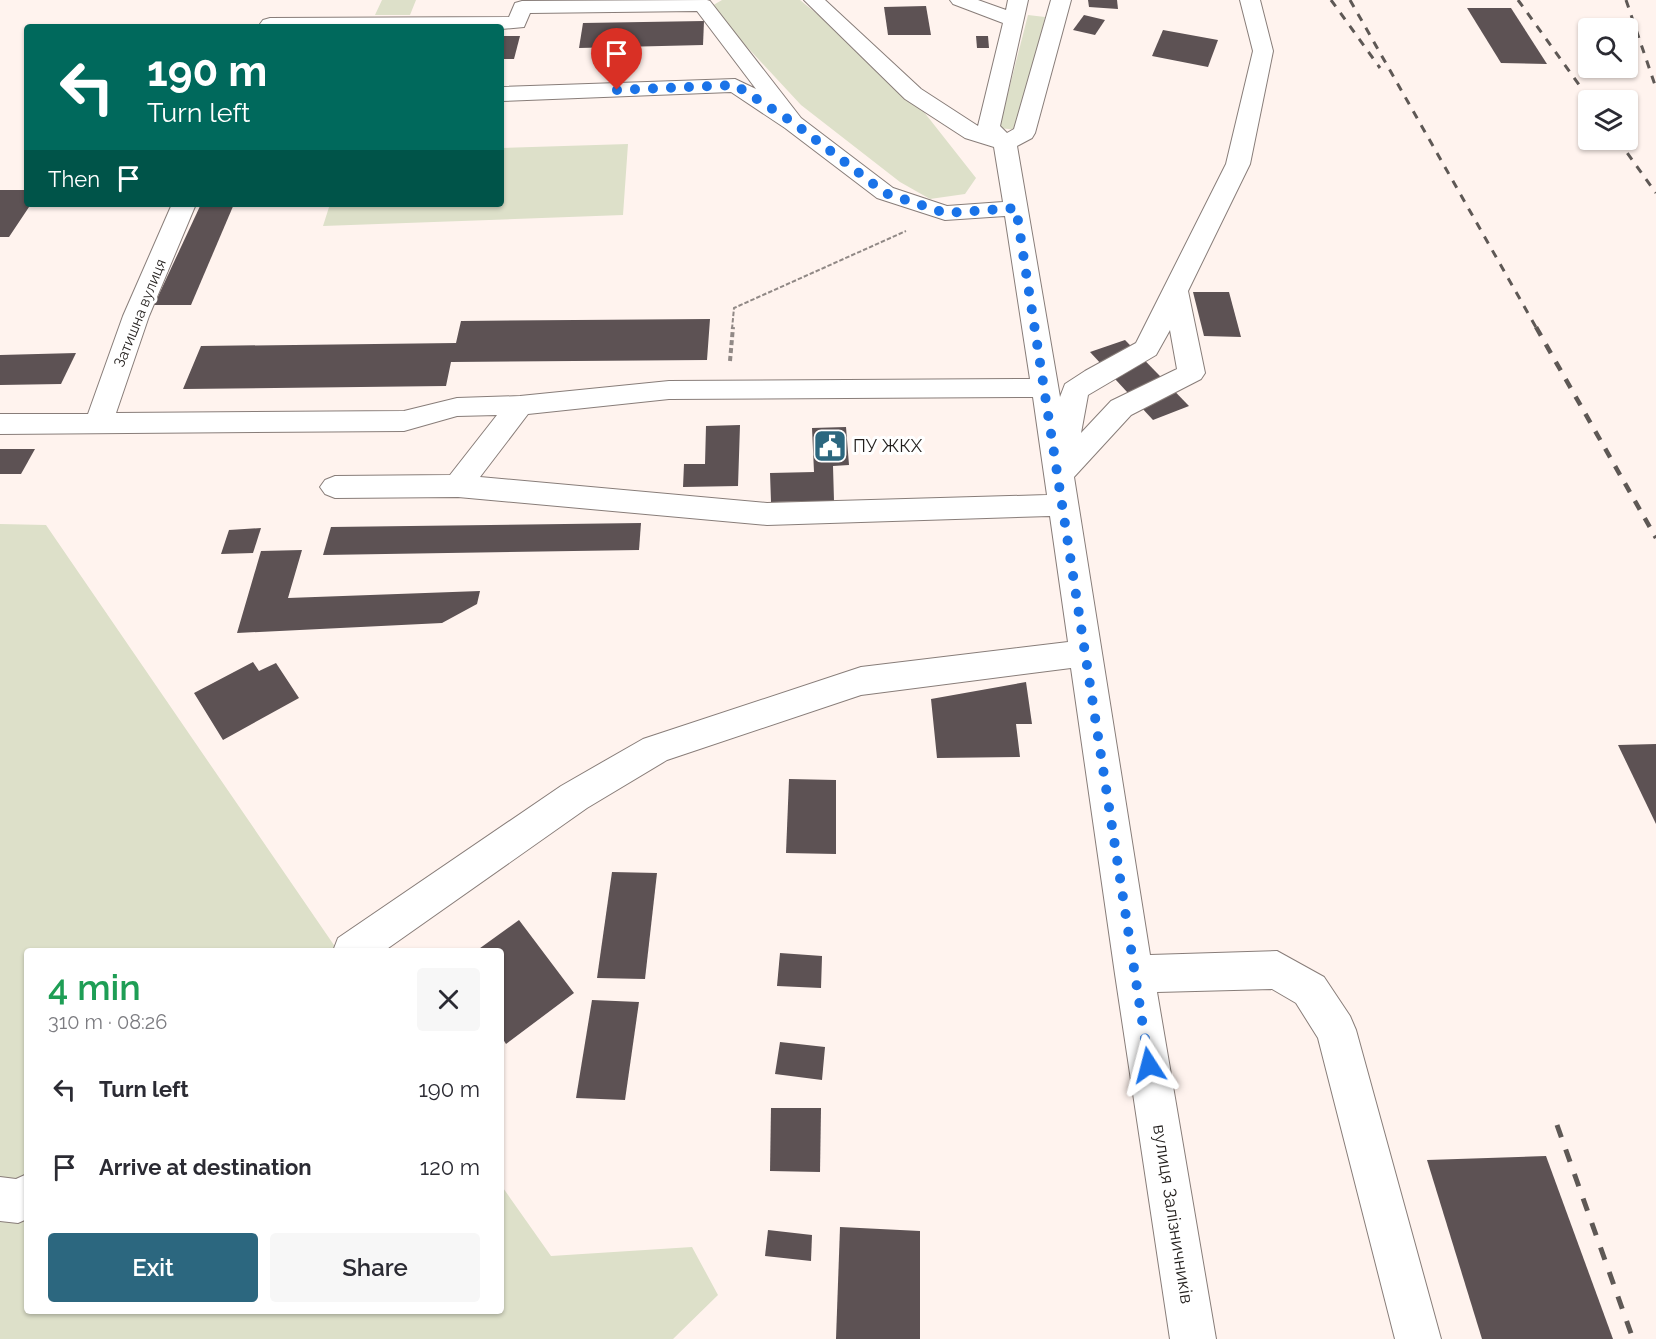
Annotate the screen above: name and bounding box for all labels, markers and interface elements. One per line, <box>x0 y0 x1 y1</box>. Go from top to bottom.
map controls <box>1578 18 1638 150</box>
button: search <box>1578 18 1638 78</box>
pin <box>591 28 642 90</box>
icon: arrive <box>600 37 633 70</box>
text: 190 m <box>147 47 267 96</box>
icon: left <box>48 48 126 126</box>
button: layers <box>1578 90 1638 150</box>
text: Turn left <box>147 97 250 128</box>
icon: arrive <box>112 162 145 195</box>
text: Then <box>48 166 100 192</box>
street label: Затишна вулиця <box>110 256 170 370</box>
public building icon: ПУ ЖКХ <box>812 428 848 464</box>
place label: ПУ ЖКХ <box>853 435 923 456</box>
text: 4 min <box>48 966 141 1008</box>
button: close <box>417 968 480 1031</box>
text: 310 m · 08:26 <box>48 1010 167 1034</box>
position arrow <box>1117 1033 1181 1097</box>
icon: left <box>48 1073 81 1106</box>
text: Turn left <box>99 1076 189 1102</box>
text: 190 m <box>418 1076 480 1102</box>
street label: вулиця Залізничників <box>1149 1123 1198 1305</box>
icon: arrive <box>48 1151 81 1184</box>
text: Arrive at destination <box>99 1154 312 1180</box>
text: 120 m <box>420 1154 480 1180</box>
button: Exit <box>48 1233 258 1302</box>
button: Share <box>270 1233 480 1302</box>

